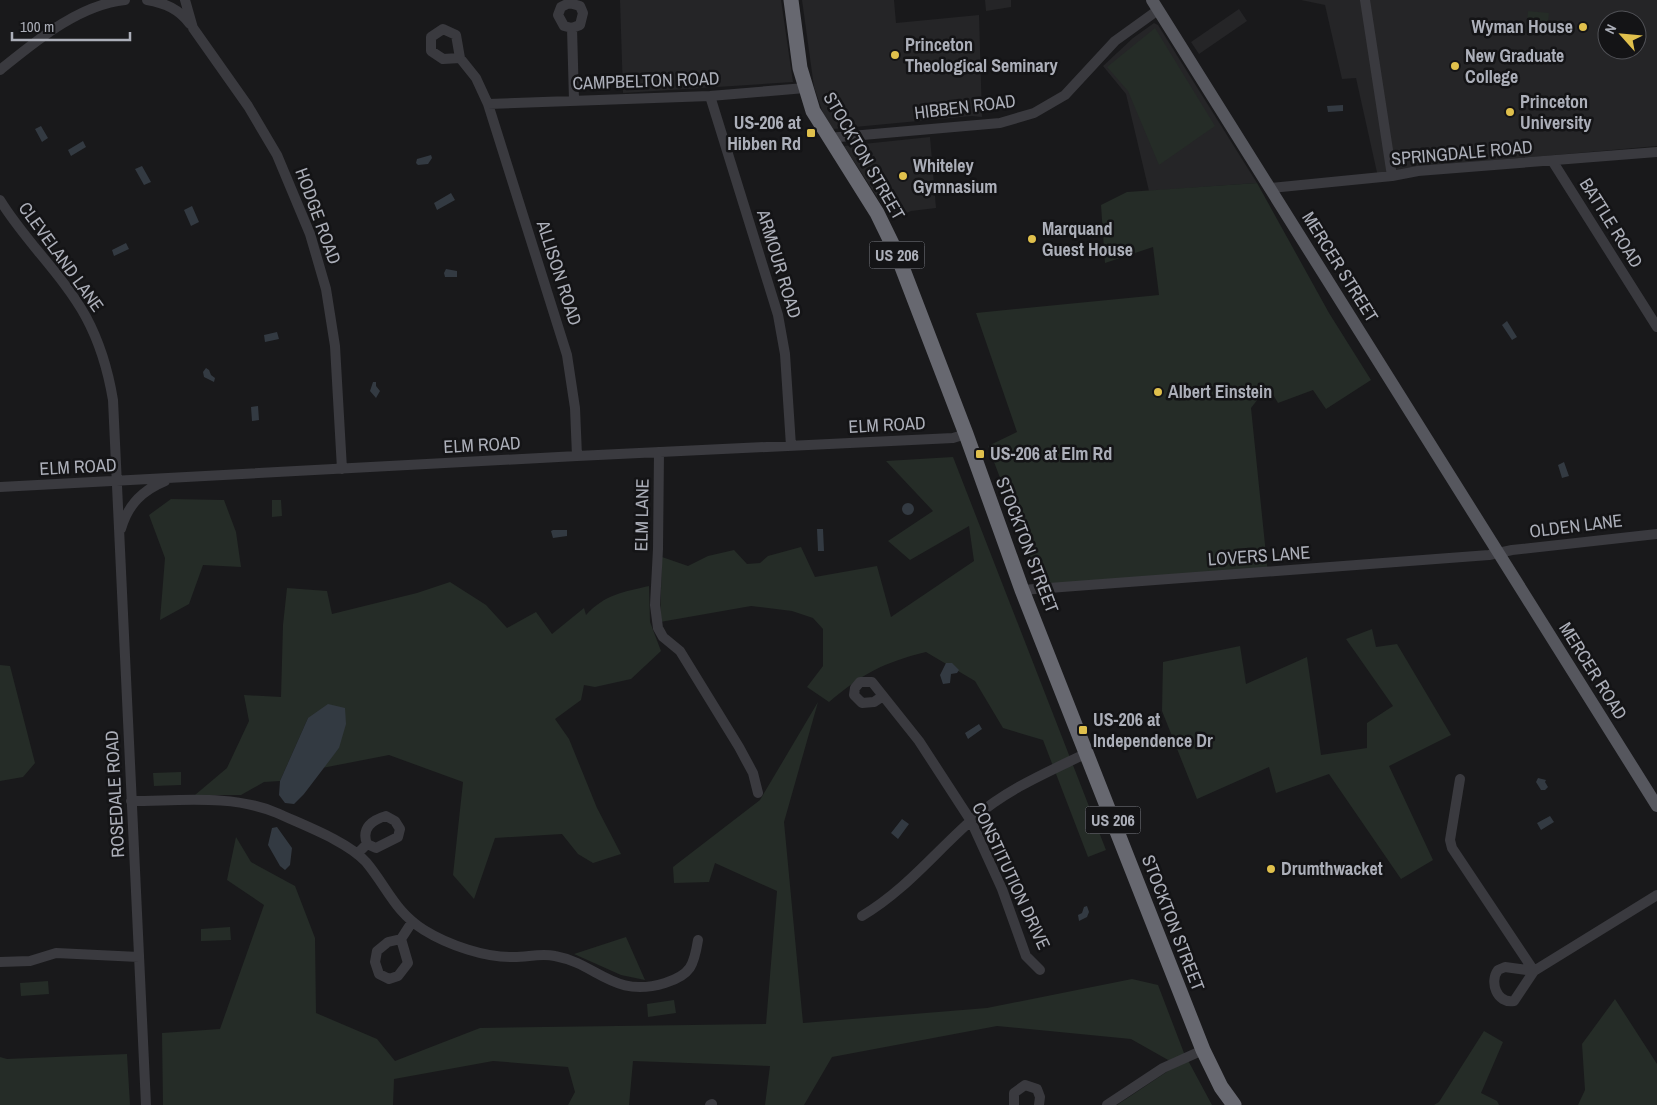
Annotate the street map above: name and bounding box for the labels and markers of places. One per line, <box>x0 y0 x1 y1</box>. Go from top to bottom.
place label: Wyman House <box>1472 14 1573 39</box>
marker: Wyman House <box>1577 21 1589 33</box>
place label: Princeton Theological Seminary <box>905 32 1058 78</box>
place label: New Graduate College <box>1465 43 1564 89</box>
marker: Princeton Theological Seminary <box>889 49 901 61</box>
marker: New Graduate College <box>1449 60 1461 72</box>
place label: Princeton University <box>1520 89 1592 135</box>
marker: Princeton University <box>1504 106 1516 118</box>
place label: US-206 at Hibben Rd <box>727 110 801 156</box>
marker: US-206 at Hibben Rd <box>805 127 817 139</box>
place label: Whiteley Gymnasium <box>913 153 998 199</box>
marker: Whiteley Gymnasium <box>897 170 909 182</box>
place label: Marquand Guest House <box>1042 216 1133 262</box>
marker: Marquand Guest House <box>1026 233 1038 245</box>
place label: Albert Einstein <box>1168 379 1272 404</box>
marker: Albert Einstein <box>1152 386 1164 398</box>
place label: US-206 at Elm Rd <box>990 441 1112 466</box>
marker: US-206 at Elm Rd <box>974 448 986 460</box>
place label: US-206 at Independence Dr <box>1093 707 1213 753</box>
marker: US-206 at Independence Dr <box>1077 724 1089 736</box>
place label: Drumthwacket <box>1281 856 1383 881</box>
marker: Drumthwacket <box>1265 863 1277 875</box>

